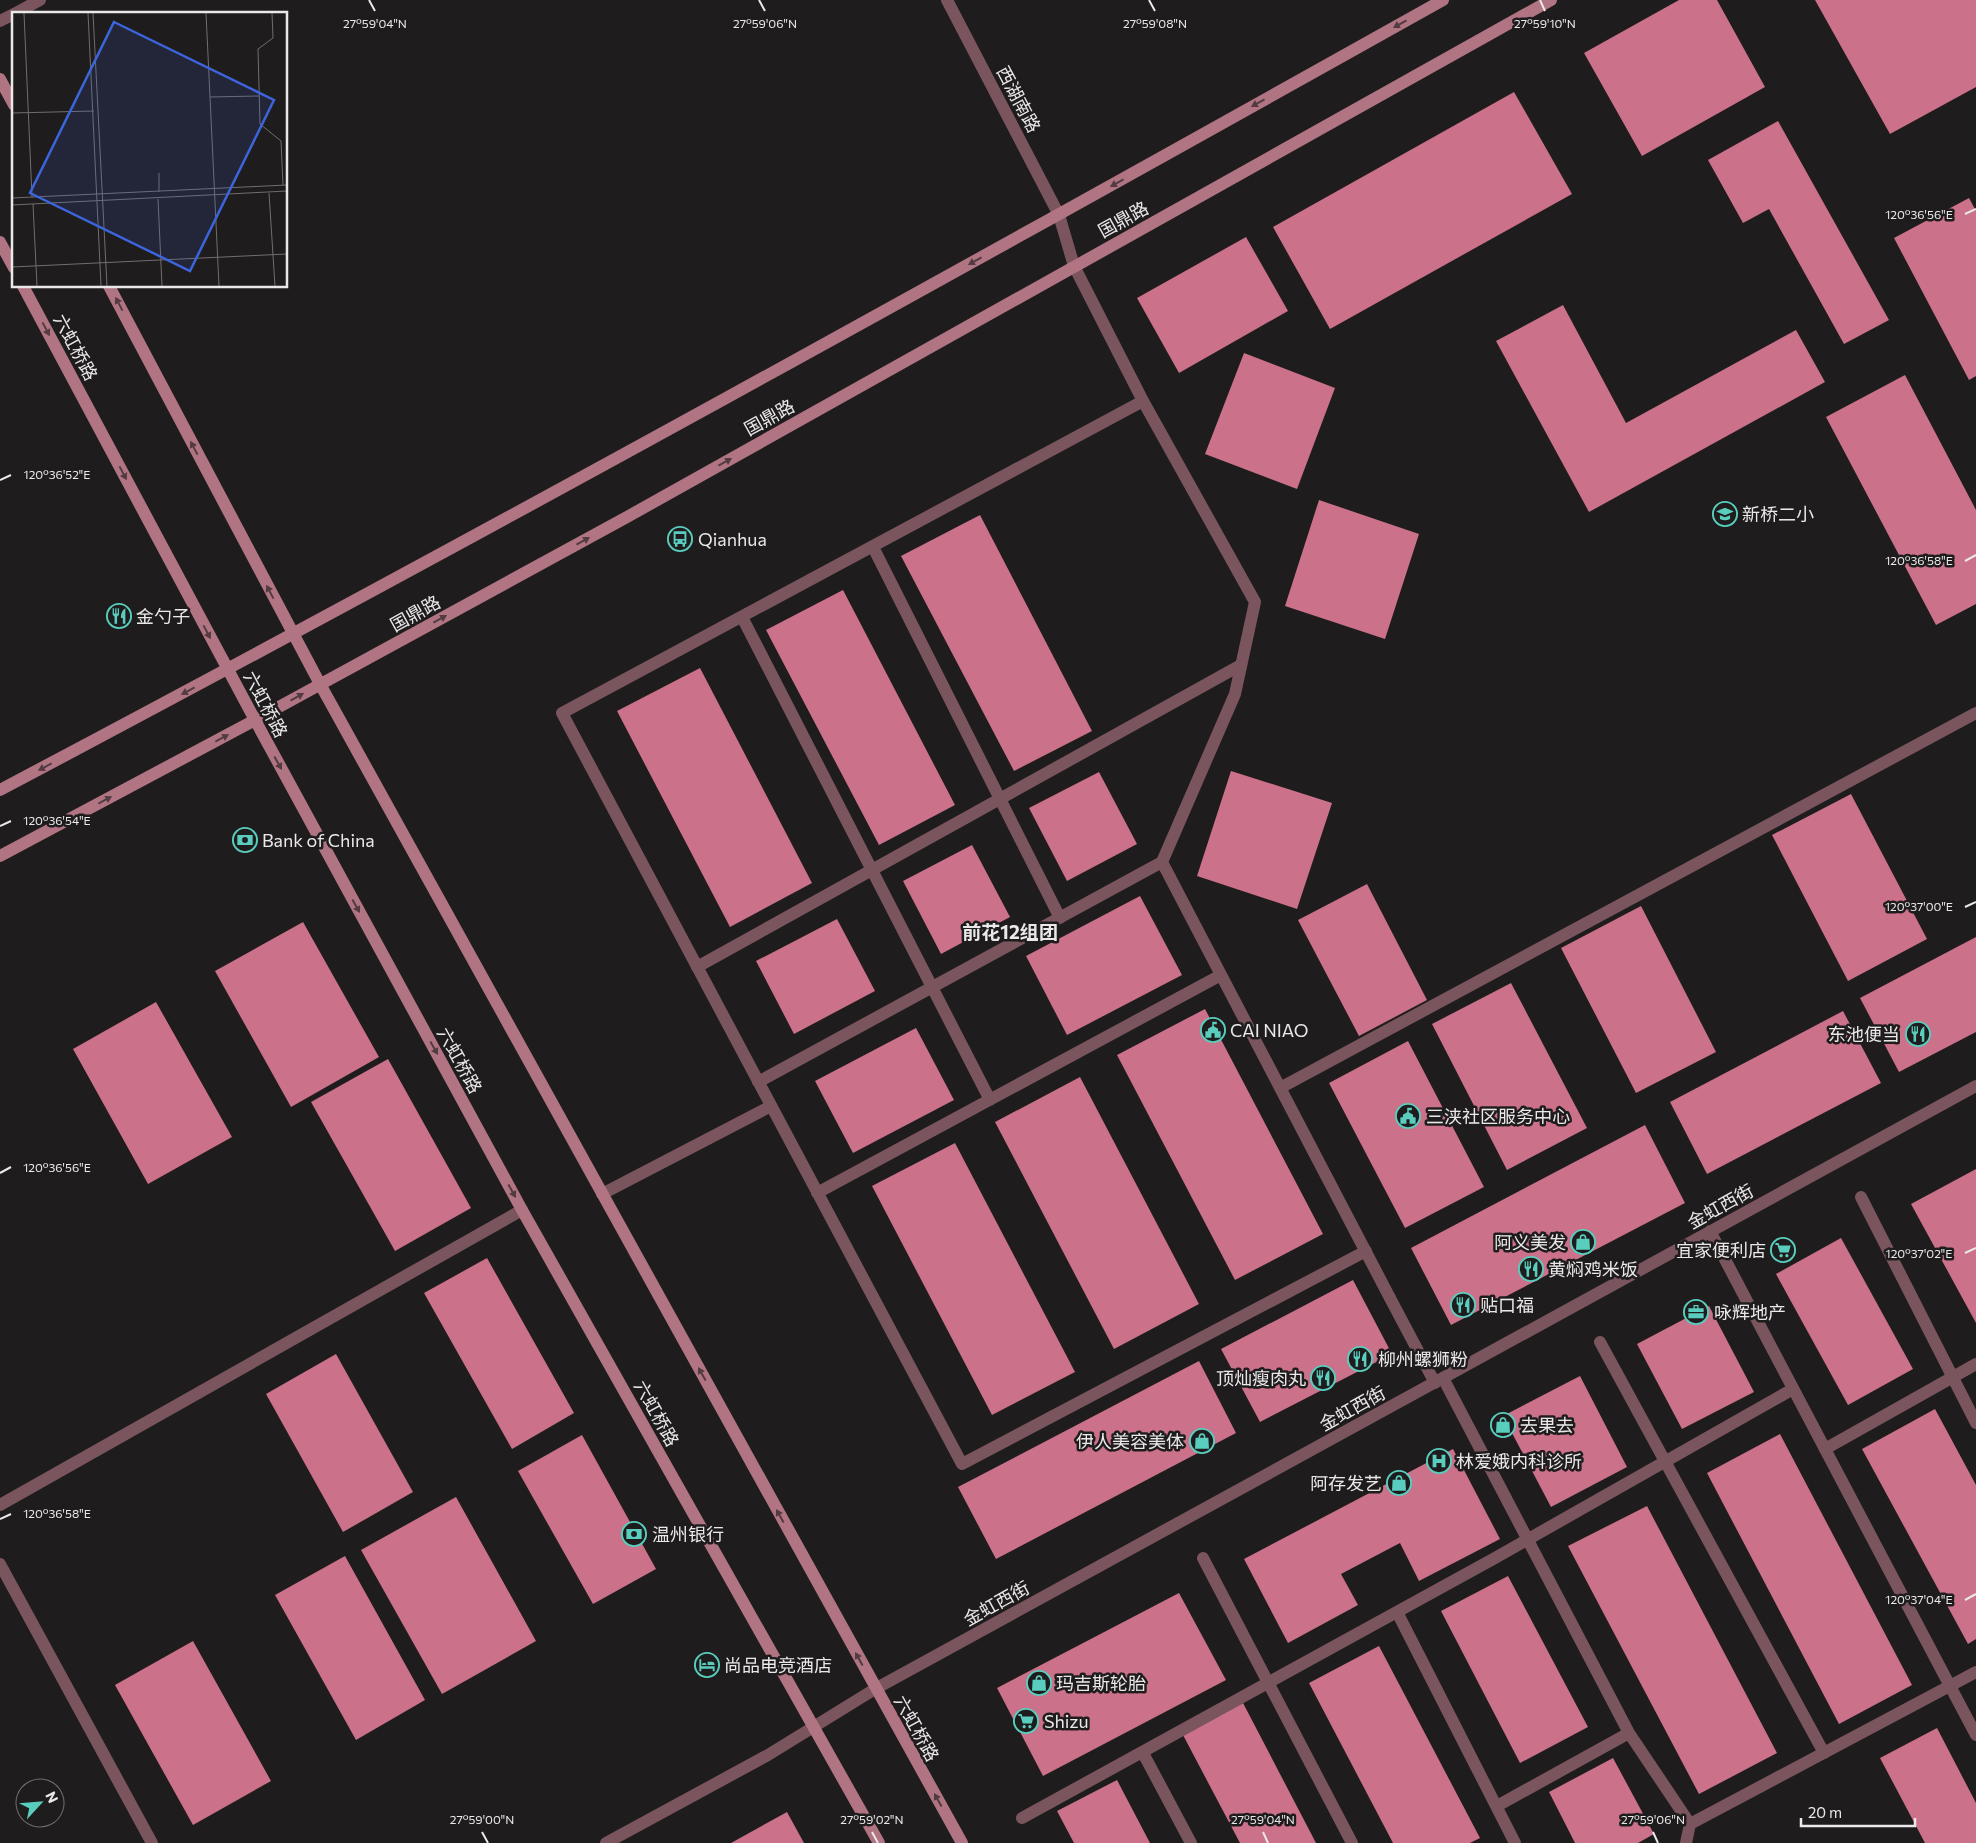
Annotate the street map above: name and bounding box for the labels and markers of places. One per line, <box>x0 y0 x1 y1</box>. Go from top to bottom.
school or university icon: 新桥二小 <box>1712 501 1738 527</box>
place label: 新桥二小 <box>1742 503 1814 525</box>
bus stop icon: Qianhua <box>667 526 693 552</box>
place label: Qianhua <box>698 528 767 550</box>
restaurant icon: 金勺子 <box>106 603 132 629</box>
place label: 金勺子 <box>136 605 190 627</box>
bank icon: Bank of China <box>232 827 258 853</box>
place label: Bank of China <box>262 829 375 851</box>
public building icon: CAI NIAO <box>1200 1017 1226 1043</box>
place label: CAI NIAO <box>1230 1019 1308 1041</box>
restaurant icon: 东池便当 <box>1905 1021 1931 1047</box>
place label: 东池便当 <box>1828 1023 1900 1045</box>
public building icon: 三浃社区服务中心 <box>1395 1103 1421 1129</box>
place label: 三浃社区服务中心 <box>1426 1105 1570 1127</box>
shop icon: 阿义美发 <box>1570 1229 1596 1255</box>
place label: 阿义美发 <box>1494 1231 1566 1253</box>
supermarket icon: 宜家便利店 <box>1770 1237 1796 1263</box>
place label: 宜家便利店 <box>1676 1239 1766 1261</box>
restaurant icon: 黄焖鸡米饭 <box>1518 1256 1544 1282</box>
place label: 黄焖鸡米饭 <box>1548 1258 1638 1280</box>
restaurant icon: 贴口福 <box>1450 1292 1476 1318</box>
place label: 贴口福 <box>1480 1294 1534 1316</box>
office icon: 咏辉地产 <box>1683 1299 1709 1325</box>
place label: 咏辉地产 <box>1714 1301 1786 1323</box>
restaurant icon: 柳州螺狮粉 <box>1347 1346 1373 1372</box>
place label: 柳州螺狮粉 <box>1378 1348 1468 1370</box>
restaurant icon: 顶灿瘦肉丸 <box>1310 1365 1336 1391</box>
place label: 顶灿瘦肉丸 <box>1216 1367 1306 1389</box>
shop icon: 去果去 <box>1490 1412 1516 1438</box>
place label: 去果去 <box>1520 1414 1574 1436</box>
shop icon: 伊人美容美体 <box>1189 1428 1215 1454</box>
place label: 伊人美容美体 <box>1076 1430 1184 1452</box>
hospital icon: 林爱娥内科诊所 <box>1426 1448 1452 1474</box>
place label: 林爱娥内科诊所 <box>1456 1450 1582 1472</box>
shop icon: 阿存发艺 <box>1386 1470 1412 1496</box>
place label: 阿存发艺 <box>1310 1472 1382 1494</box>
bank icon: 温州银行 <box>621 1521 647 1547</box>
place label: 温州银行 <box>652 1523 724 1545</box>
hotel icon: 尚品电竞酒店 <box>694 1652 720 1678</box>
place label: 尚品电竞酒店 <box>724 1654 832 1676</box>
shop icon: 玛吉斯轮胎 <box>1026 1670 1052 1696</box>
place label: 玛吉斯轮胎 <box>1056 1672 1146 1694</box>
supermarket icon: Shizu <box>1013 1708 1039 1734</box>
place label: Shizu <box>1044 1710 1089 1732</box>

